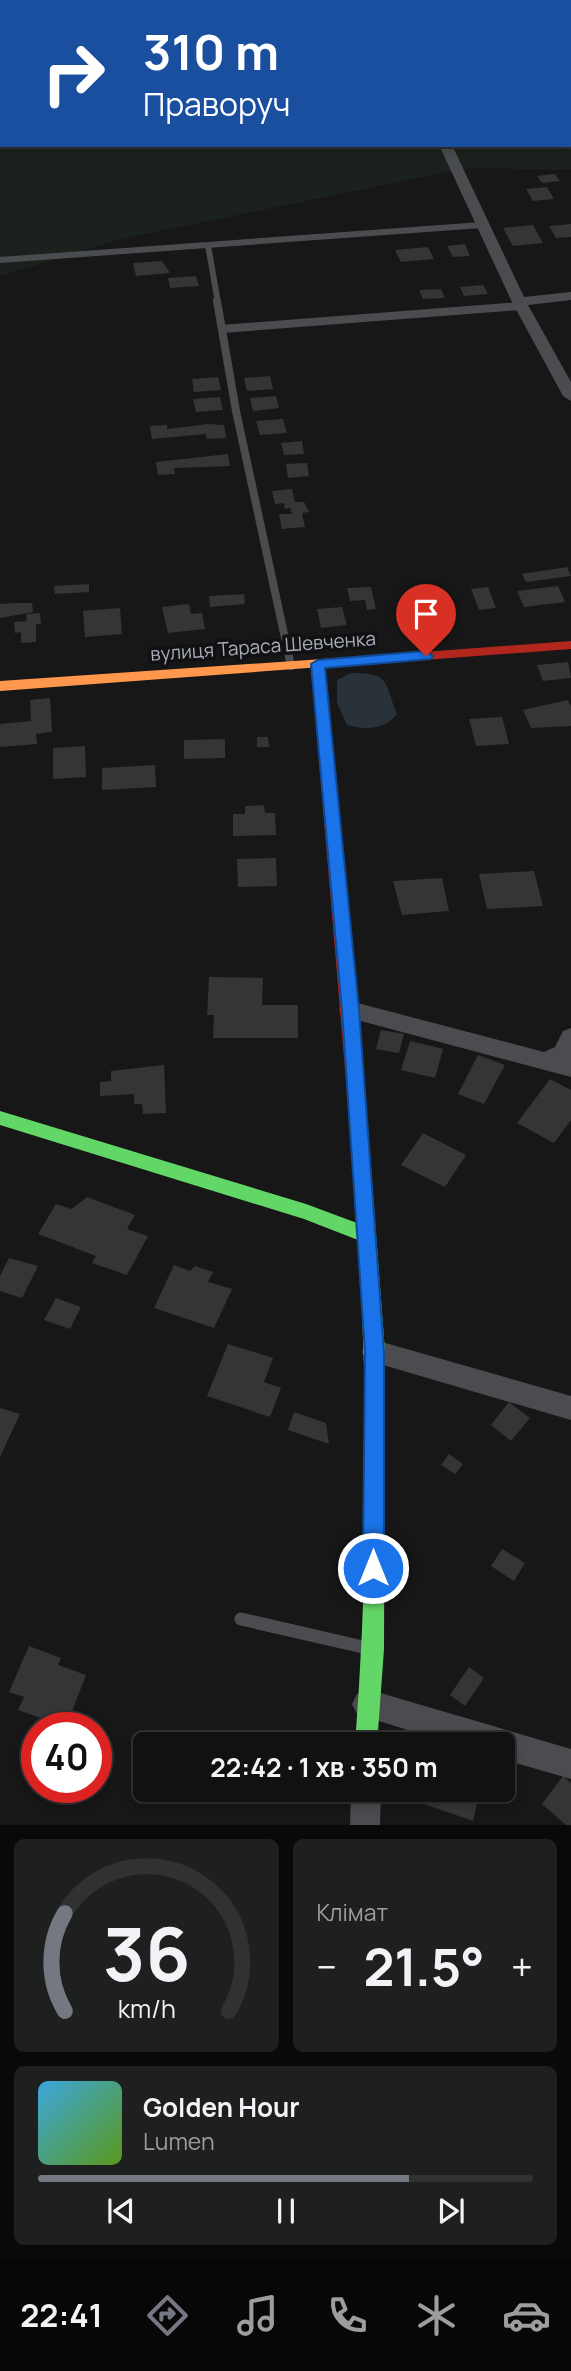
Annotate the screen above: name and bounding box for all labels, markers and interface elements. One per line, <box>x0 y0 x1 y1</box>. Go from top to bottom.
text: 310 m <box>143 18 279 85</box>
icon: right <box>28 28 119 119</box>
text: Праворуч <box>143 82 291 126</box>
pin <box>396 584 456 656</box>
icon: arrive <box>407 595 445 633</box>
street label: вулиця Тараса Шевченка <box>149 625 377 667</box>
position arrow <box>336 1531 410 1605</box>
speed limit sign: 40 <box>21 1712 112 1803</box>
text: 22:42 · 1 хв · 350 m <box>210 1749 438 1785</box>
text: Клімат <box>317 1896 388 1928</box>
text: 36 <box>102 1904 190 2004</box>
text: 21.5° <box>363 1931 485 2002</box>
text: − <box>317 1940 337 1992</box>
text: + <box>511 1940 533 1992</box>
text: km/h <box>117 1991 175 2026</box>
text: Golden Hour <box>143 2089 300 2125</box>
text: Lumen <box>143 2125 215 2157</box>
icon: previous <box>102 2192 140 2230</box>
icon: pause <box>267 2192 305 2230</box>
icon: next <box>432 2192 470 2230</box>
icon: directions <box>143 2291 192 2340</box>
icon: music <box>233 2291 282 2340</box>
icon: phone <box>323 2291 372 2340</box>
icon: climate <box>412 2291 461 2340</box>
icon: car <box>502 2291 551 2340</box>
text: 22:41 <box>20 2293 103 2337</box>

